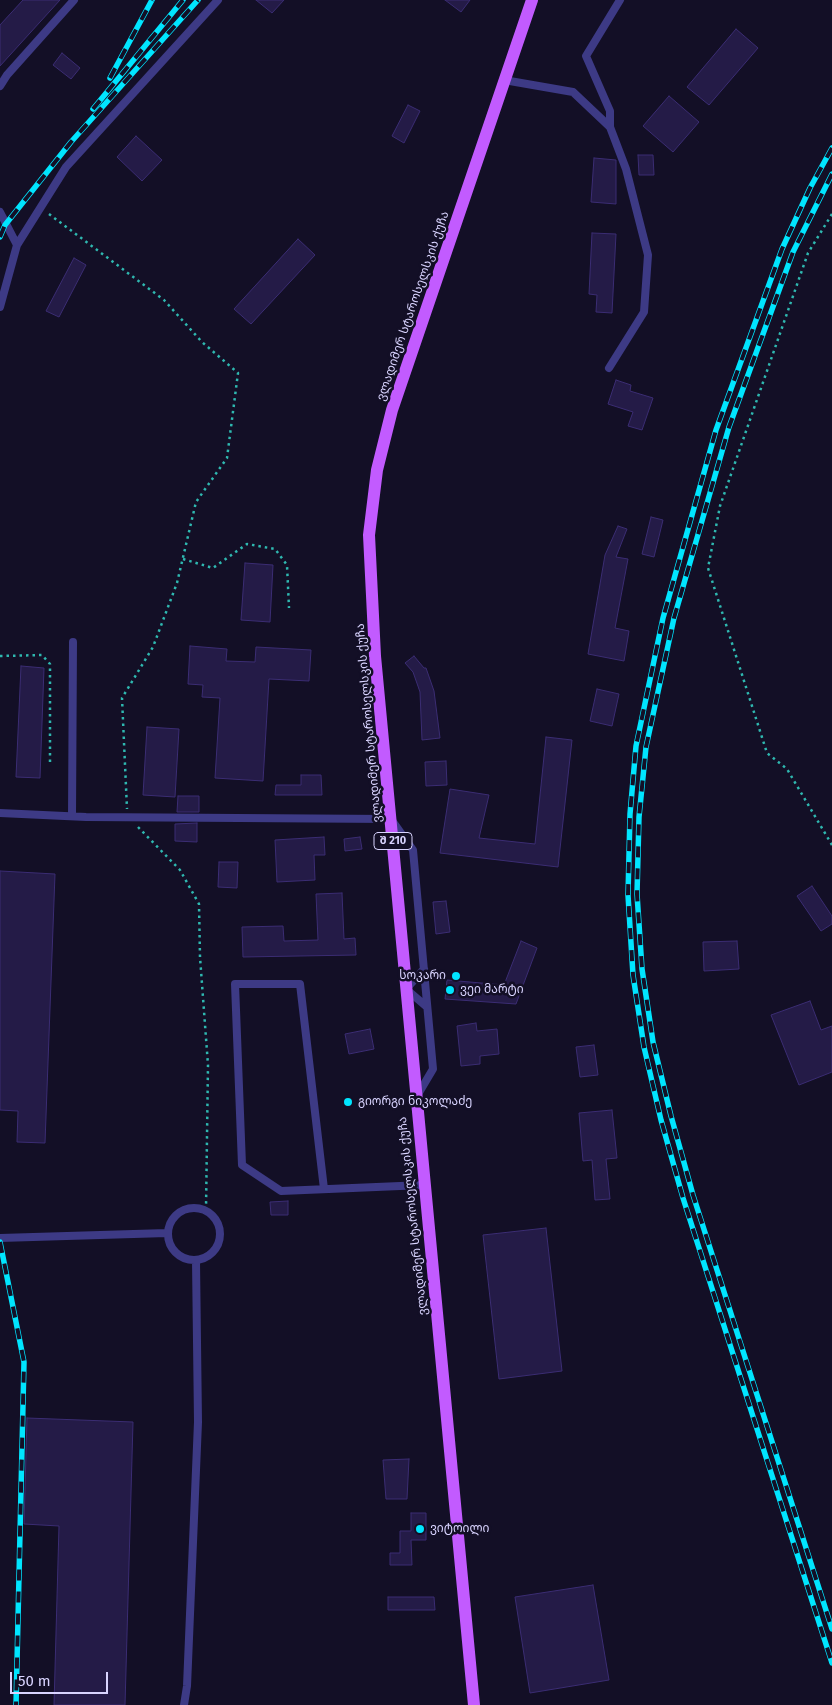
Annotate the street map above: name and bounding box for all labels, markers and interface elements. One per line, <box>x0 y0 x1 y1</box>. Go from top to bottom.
street label: ვლადიმერ სტაროსელსკის ქუჩა <box>374 209 452 403</box>
street label: ვლადიმერ სტაროსელსკის ქუჩა <box>353 623 385 823</box>
road number: შ 210 <box>374 832 412 849</box>
place label: სოკარი <box>399 969 446 983</box>
marker: სოკარი <box>450 970 462 982</box>
place label: ვეი მარტი <box>460 983 524 997</box>
marker: ვეი მარტი <box>444 984 456 996</box>
place label: გიორგი ნიკოლაძე <box>358 1095 472 1109</box>
marker: გიორგი ნიკოლაძე <box>342 1096 354 1108</box>
street label: ვლადიმერ სტაროსელსკის ქუჩა <box>395 1116 431 1316</box>
place label: ვიტოილი <box>430 1522 489 1536</box>
marker: ვიტოილი <box>414 1523 426 1535</box>
scale bar <box>12 1662 110 1694</box>
text: 50 m <box>18 1672 51 1690</box>

